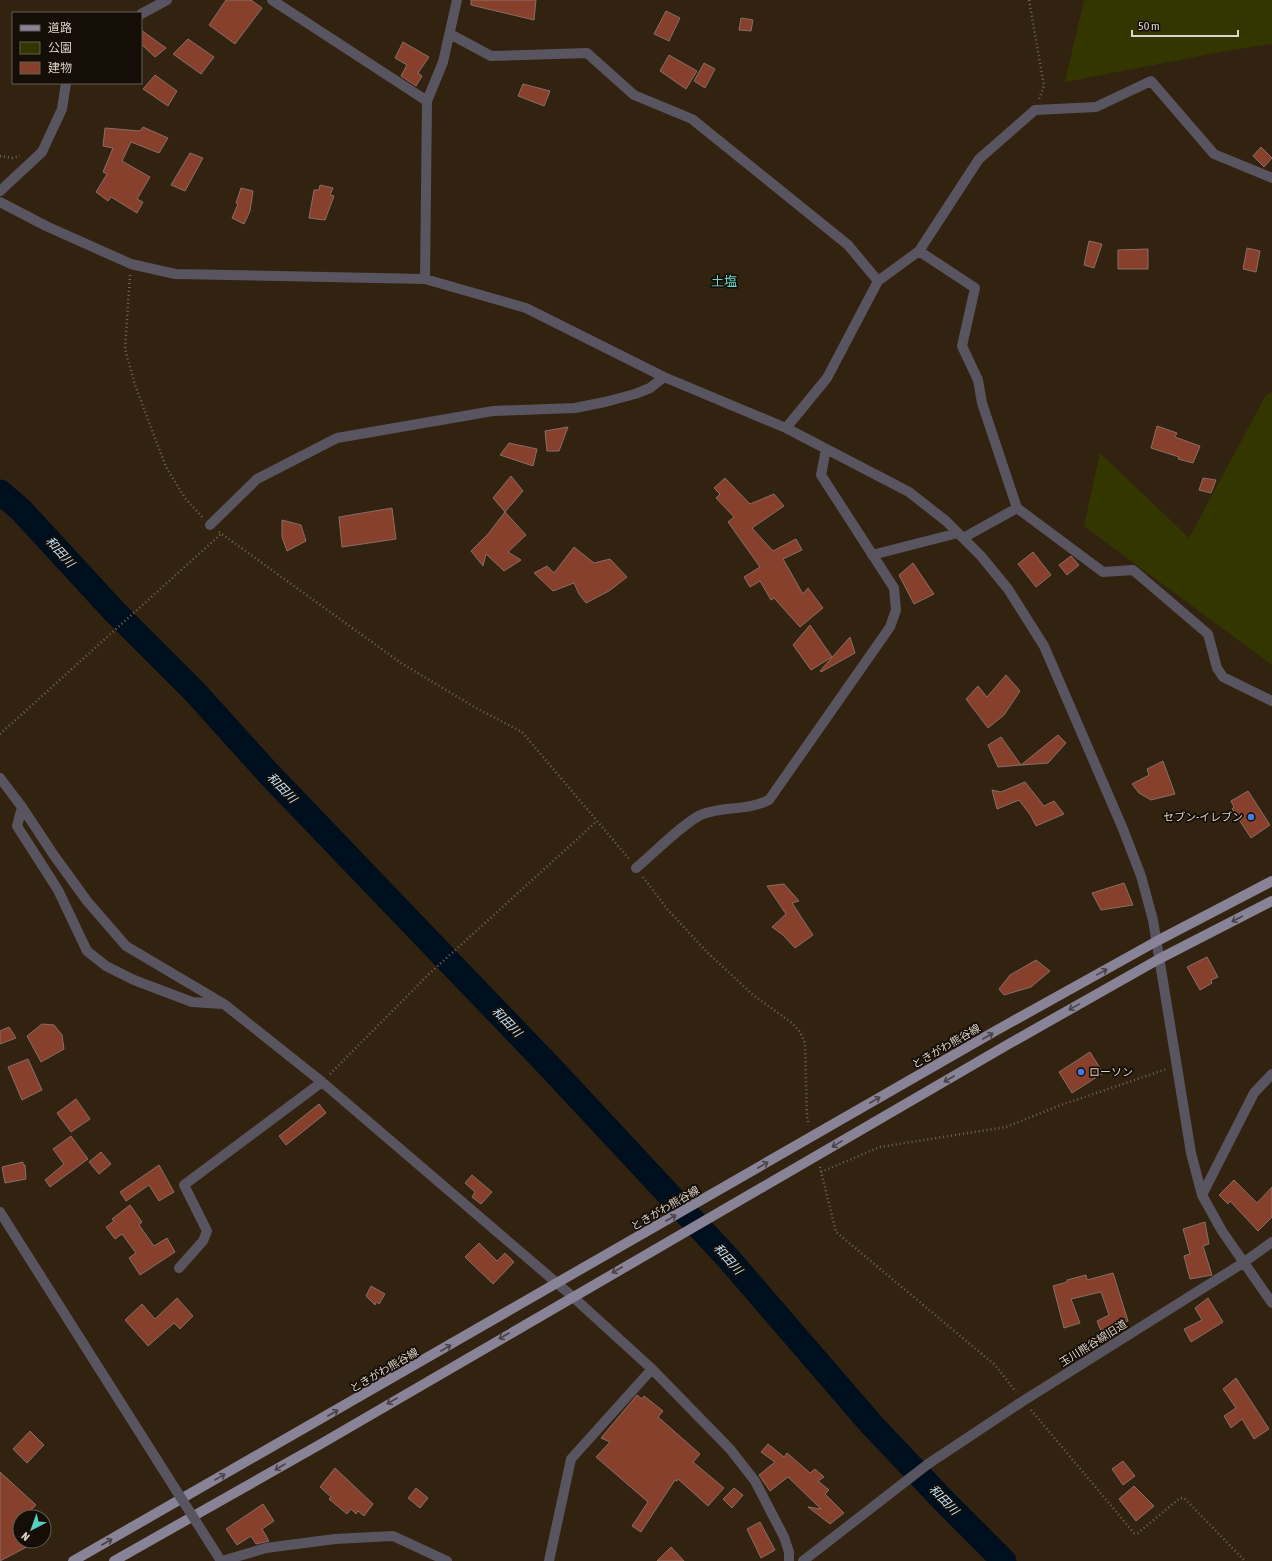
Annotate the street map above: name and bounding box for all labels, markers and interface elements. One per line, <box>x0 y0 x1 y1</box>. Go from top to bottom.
legend <box>12 12 142 84</box>
scale bar <box>1132 12 1238 38</box>
text: 50 m <box>1138 19 1160 33</box>
text: 道路 <box>48 21 72 35</box>
text: 公園 <box>48 41 72 55</box>
text: 建物 <box>48 61 72 75</box>
district label: 土塩 <box>711 274 737 289</box>
water label: 和田川 <box>43 534 79 572</box>
water label: 和田川 <box>264 770 301 807</box>
place label: セブン-イレブン <box>1163 811 1243 823</box>
marker: セブン-イレブン <box>1246 812 1256 822</box>
one-way arrow <box>1232 916 1244 923</box>
one-way arrow <box>1096 968 1108 976</box>
water label: 和田川 <box>489 1004 526 1041</box>
one-way arrow <box>1068 1004 1080 1012</box>
street label: ときがわ熊谷線 <box>910 1022 982 1070</box>
one-way arrow <box>982 1031 994 1039</box>
place label: ローソン <box>1089 1066 1133 1078</box>
marker: ローソン <box>1076 1067 1086 1077</box>
one-way arrow <box>943 1075 955 1083</box>
one-way arrow <box>869 1095 881 1103</box>
one-way arrow <box>831 1141 843 1149</box>
one-way arrow <box>757 1160 769 1168</box>
street label: ときがわ熊谷線 <box>629 1184 701 1232</box>
one-way arrow <box>665 1213 677 1221</box>
water label: 和田川 <box>711 1241 747 1279</box>
one-way arrow <box>611 1267 623 1275</box>
street label: 玉川熊谷線旧道 <box>1057 1318 1129 1368</box>
one-way arrow <box>499 1332 511 1340</box>
one-way arrow <box>440 1344 452 1352</box>
street label: ときがわ熊谷線 <box>348 1346 420 1394</box>
one-way arrow <box>386 1398 398 1406</box>
one-way arrow <box>327 1409 339 1417</box>
one-way arrow <box>274 1463 286 1471</box>
one-way arrow <box>214 1473 226 1481</box>
water label: 和田川 <box>926 1482 963 1519</box>
north arrow <box>12 1509 52 1549</box>
text: N <box>19 1530 32 1543</box>
one-way arrow <box>101 1537 113 1545</box>

